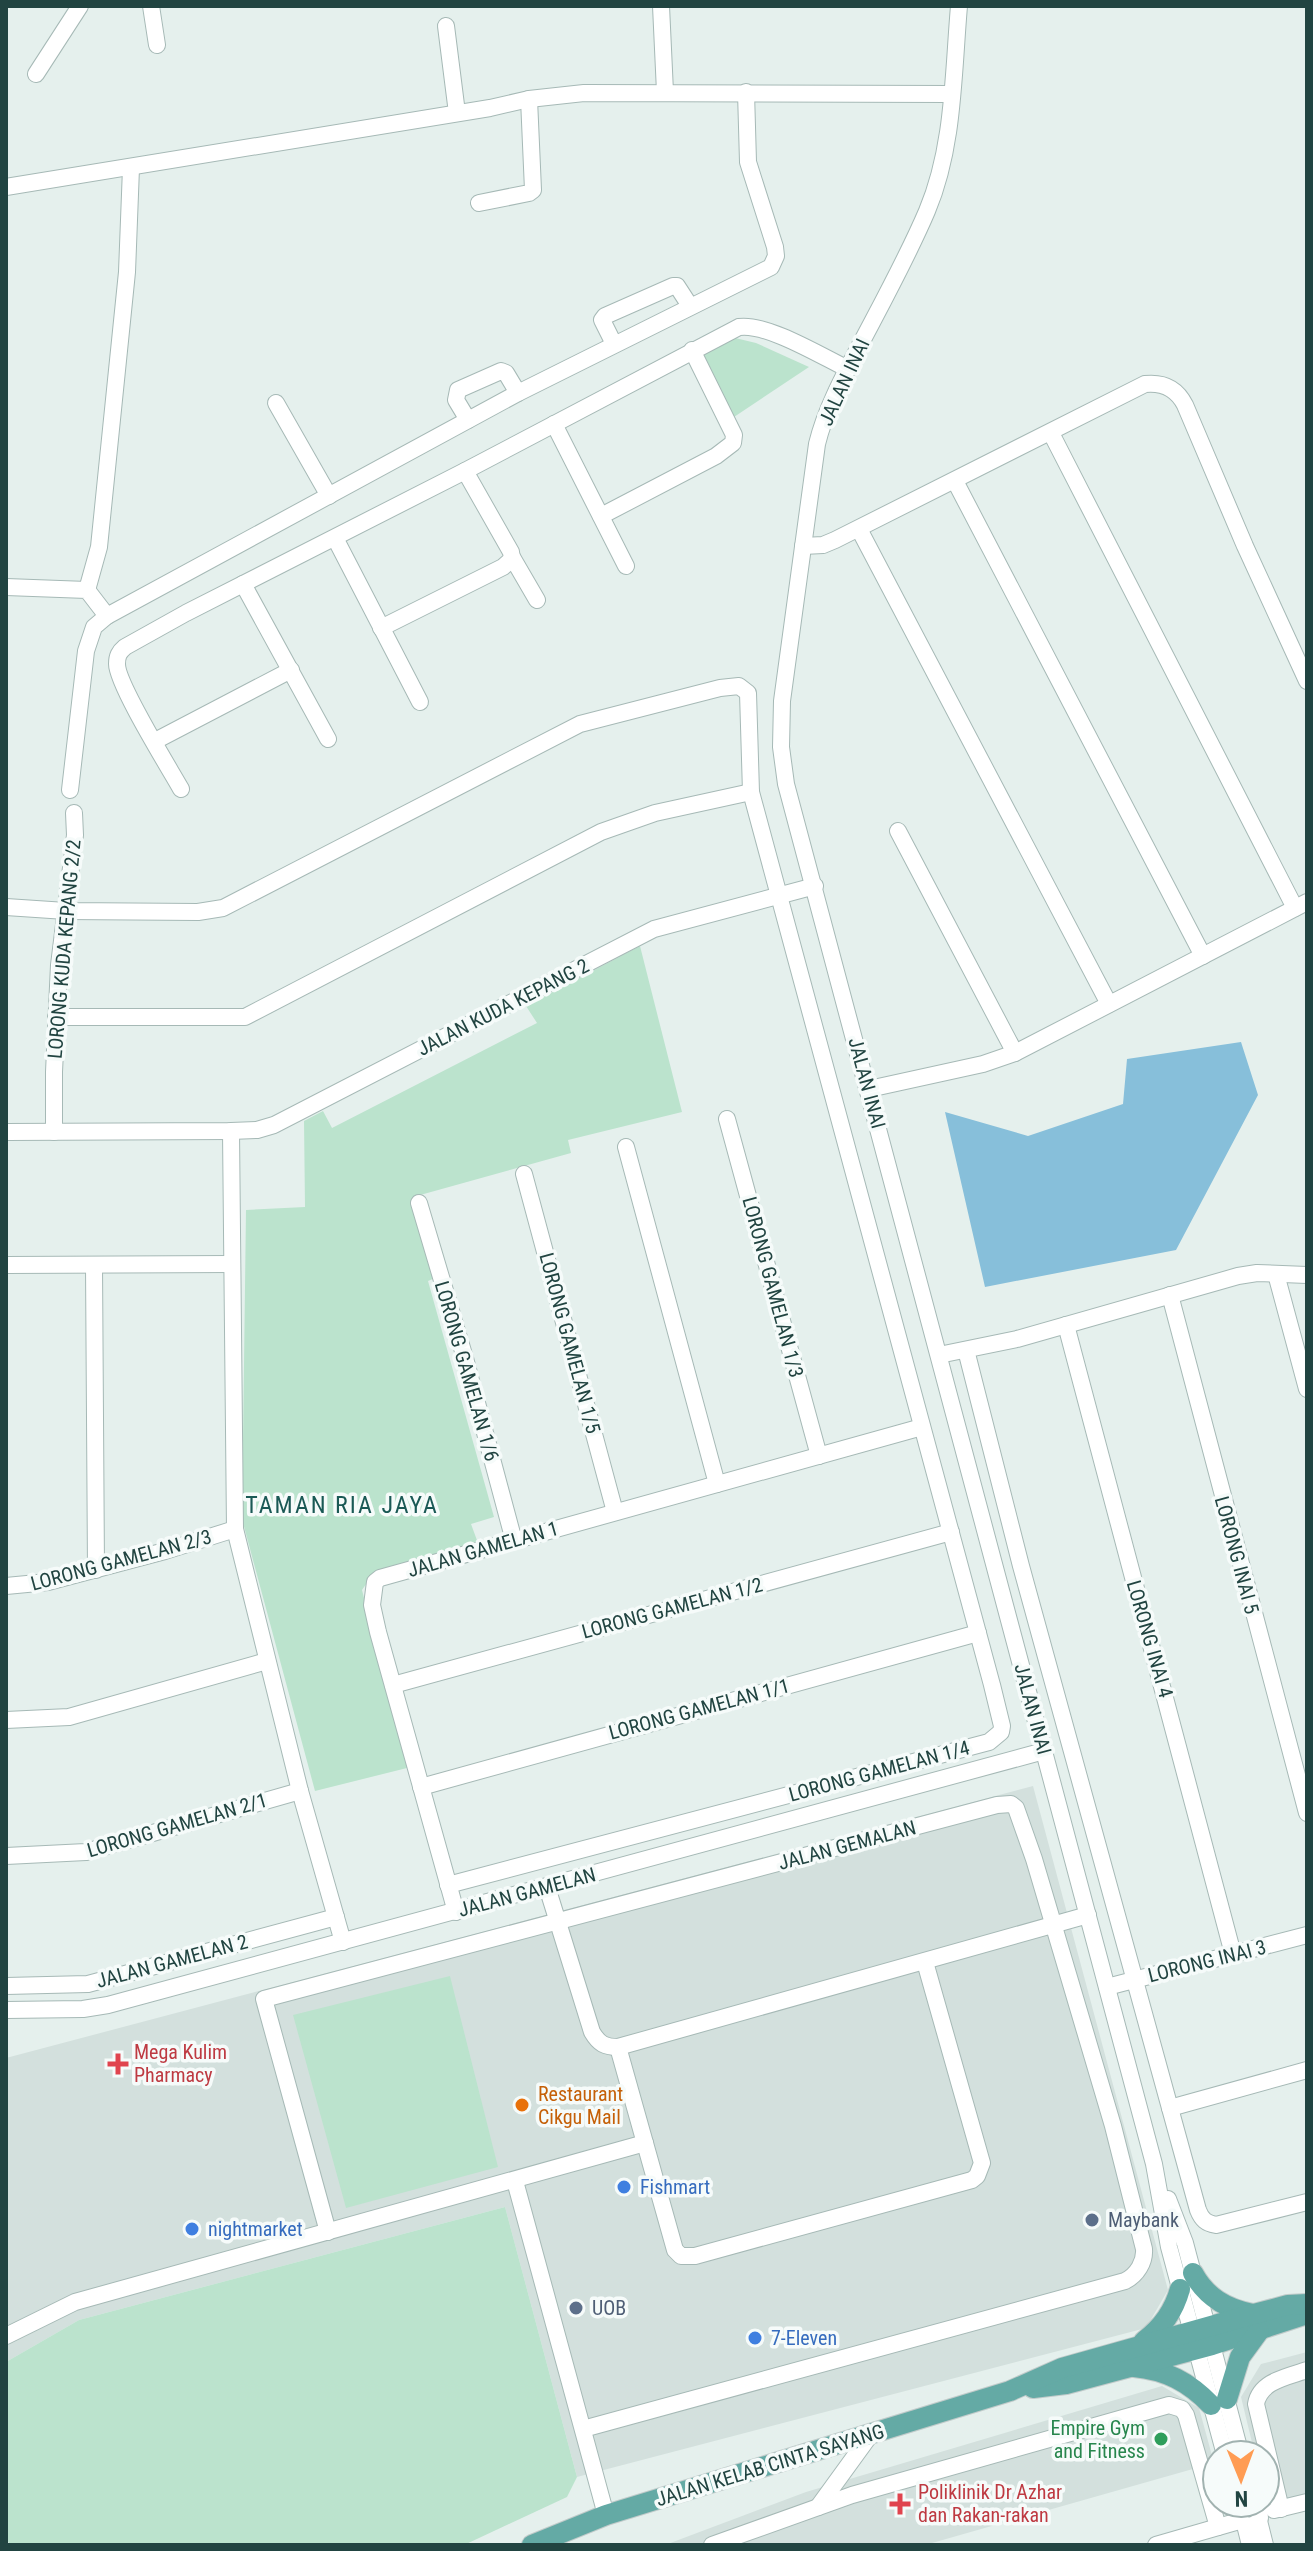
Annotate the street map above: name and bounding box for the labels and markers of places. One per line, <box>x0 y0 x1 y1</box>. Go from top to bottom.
place label: Mega Kulim Pharmacy <box>134 2040 227 2087</box>
marker: Mega Kulim Pharmacy <box>109 2055 127 2073</box>
place label: Restaurant Cikgu Mail <box>538 2082 623 2129</box>
marker: Restaurant Cikgu Mail <box>513 2096 531 2114</box>
place label: Fishmart <box>640 2175 710 2199</box>
marker: Fishmart <box>615 2178 633 2196</box>
place label: Maybank <box>1108 2208 1179 2232</box>
marker: Maybank <box>1083 2211 1101 2229</box>
place label: nightmarket <box>208 2217 303 2241</box>
marker: nightmarket <box>183 2220 201 2238</box>
place label: UOB <box>592 2296 626 2320</box>
marker: UOB <box>567 2299 585 2317</box>
place label: 7-Eleven <box>771 2326 837 2350</box>
marker: 7-Eleven <box>746 2329 764 2347</box>
place label: Empire Gym and Fitness <box>1050 2416 1145 2463</box>
marker: Empire Gym and Fitness <box>1152 2430 1170 2448</box>
place label: Poliklinik Dr Azhar dan Rakan-rakan <box>918 2480 1062 2527</box>
marker: Poliklinik Dr Azhar dan Rakan-rakan <box>889 2493 911 2515</box>

